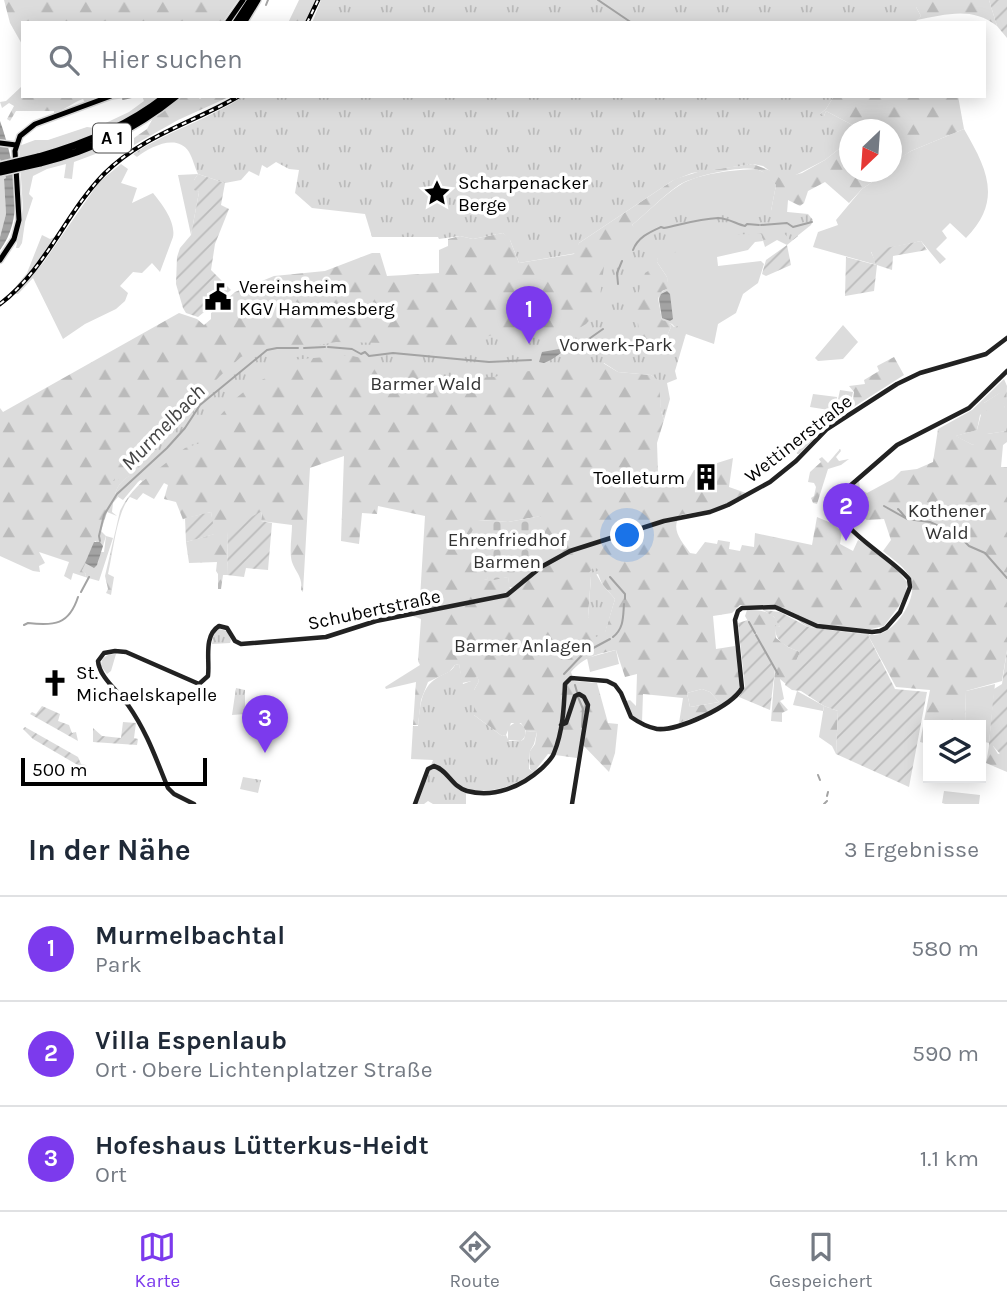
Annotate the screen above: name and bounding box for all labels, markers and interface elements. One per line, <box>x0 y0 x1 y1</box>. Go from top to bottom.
search box <box>21 21 986 98</box>
icon: search <box>45 41 83 79</box>
text: Hier suchen <box>101 44 243 75</box>
north arrow <box>839 119 902 182</box>
road number: A 1 <box>93 124 131 153</box>
place label: Scharpenacker Berge <box>458 172 588 216</box>
place icon: Scharpenacker Berge <box>422 178 452 208</box>
place label: Vereinsheim KGV Hammesberg <box>239 276 395 320</box>
public building icon: Vereinsheim KGV Hammesberg <box>203 282 233 312</box>
pin: 1 <box>506 286 552 344</box>
park label: Vorwerk-Park <box>559 334 673 356</box>
park label: Barmer Wald <box>370 373 482 395</box>
water label: Murmelbach <box>116 379 210 475</box>
street label: Wettinerstraße <box>741 390 857 487</box>
building icon: Toelleturm <box>691 462 721 492</box>
place label: Toelleturm <box>593 467 685 489</box>
pin: 2 <box>823 483 869 541</box>
park label: Kothener Wald <box>908 500 986 544</box>
your location <box>610 518 644 552</box>
park label: Ehrenfriedhof Barmen <box>448 529 567 573</box>
street label: Schubertstraße <box>306 585 443 635</box>
park label: Barmer Anlagen <box>454 635 592 657</box>
place label: St. Michaelskapelle <box>76 662 217 706</box>
church icon: St. Michaelskapelle <box>40 668 70 698</box>
pin: 3 <box>242 695 288 753</box>
map controls <box>923 720 986 783</box>
button: layers <box>923 720 986 783</box>
scale bar <box>21 755 206 787</box>
text: 500 m <box>32 759 88 781</box>
text: In der Nähe <box>28 832 191 868</box>
text: 3 Ergebnisse <box>844 836 979 863</box>
text: Murmelbachtal <box>95 920 285 951</box>
text: 1 <box>47 935 55 962</box>
text: 580 m <box>911 935 979 962</box>
text: Park <box>95 951 142 978</box>
text: Villa Espenlaub <box>95 1025 287 1056</box>
text: 2 <box>44 1040 58 1067</box>
text: 590 m <box>912 1040 979 1067</box>
text: Ort · Obere Lichtenplatzer Straße <box>95 1056 433 1083</box>
text: Hofeshaus Lütterkus-Heidt <box>95 1130 429 1161</box>
text: 3 <box>44 1145 58 1172</box>
text: 1.1 km <box>920 1145 979 1172</box>
text: Ort <box>95 1161 127 1188</box>
tab: Karte <box>135 1228 180 1292</box>
tab: Route <box>449 1228 500 1292</box>
tab: Gespeichert <box>769 1228 872 1292</box>

